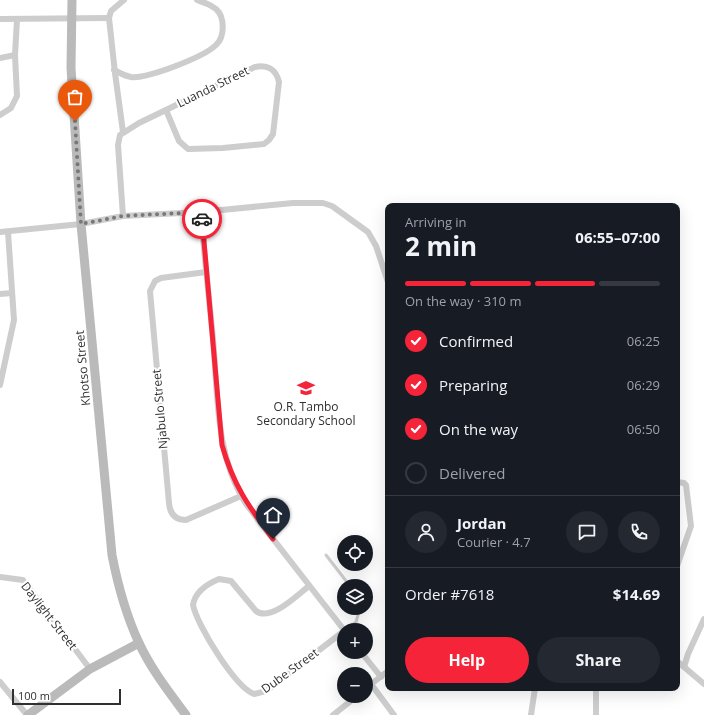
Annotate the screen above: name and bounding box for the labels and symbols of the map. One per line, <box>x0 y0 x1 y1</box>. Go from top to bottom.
street label: Luanda Street <box>174 62 252 111</box>
pin <box>58 80 92 121</box>
courier <box>182 199 222 239</box>
street label: Khotso Street <box>71 330 94 407</box>
street label: Njabulo Street <box>148 368 171 450</box>
school or university icon: O.R. Tambo Secondary School <box>296 378 316 398</box>
place label: O.R. Tambo Secondary School <box>257 398 355 429</box>
pin <box>256 498 290 539</box>
street label: Daylight Street <box>17 578 81 653</box>
street label: Dube Street <box>258 644 322 697</box>
scale bar <box>12 687 121 706</box>

